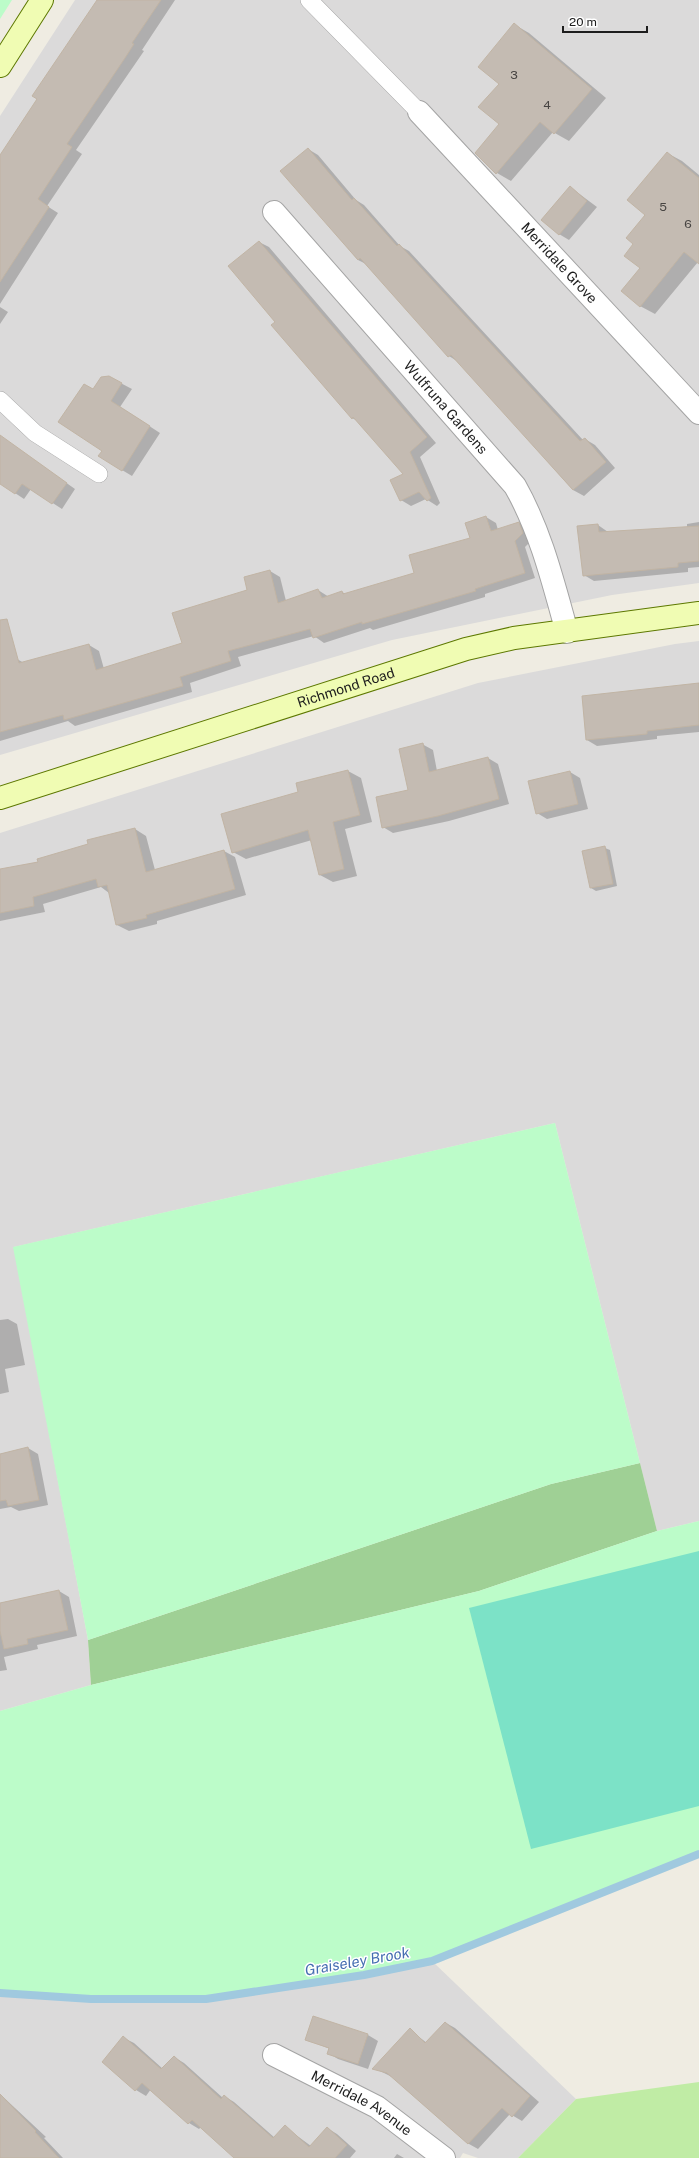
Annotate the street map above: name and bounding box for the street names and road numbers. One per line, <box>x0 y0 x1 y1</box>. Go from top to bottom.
street label: Merridale Grove <box>518 219 601 306</box>
street label: Wulfruna Gardens <box>400 357 491 457</box>
street label: Richmond Road <box>295 664 397 711</box>
street label: Merridale Avenue <box>309 2067 415 2139</box>

